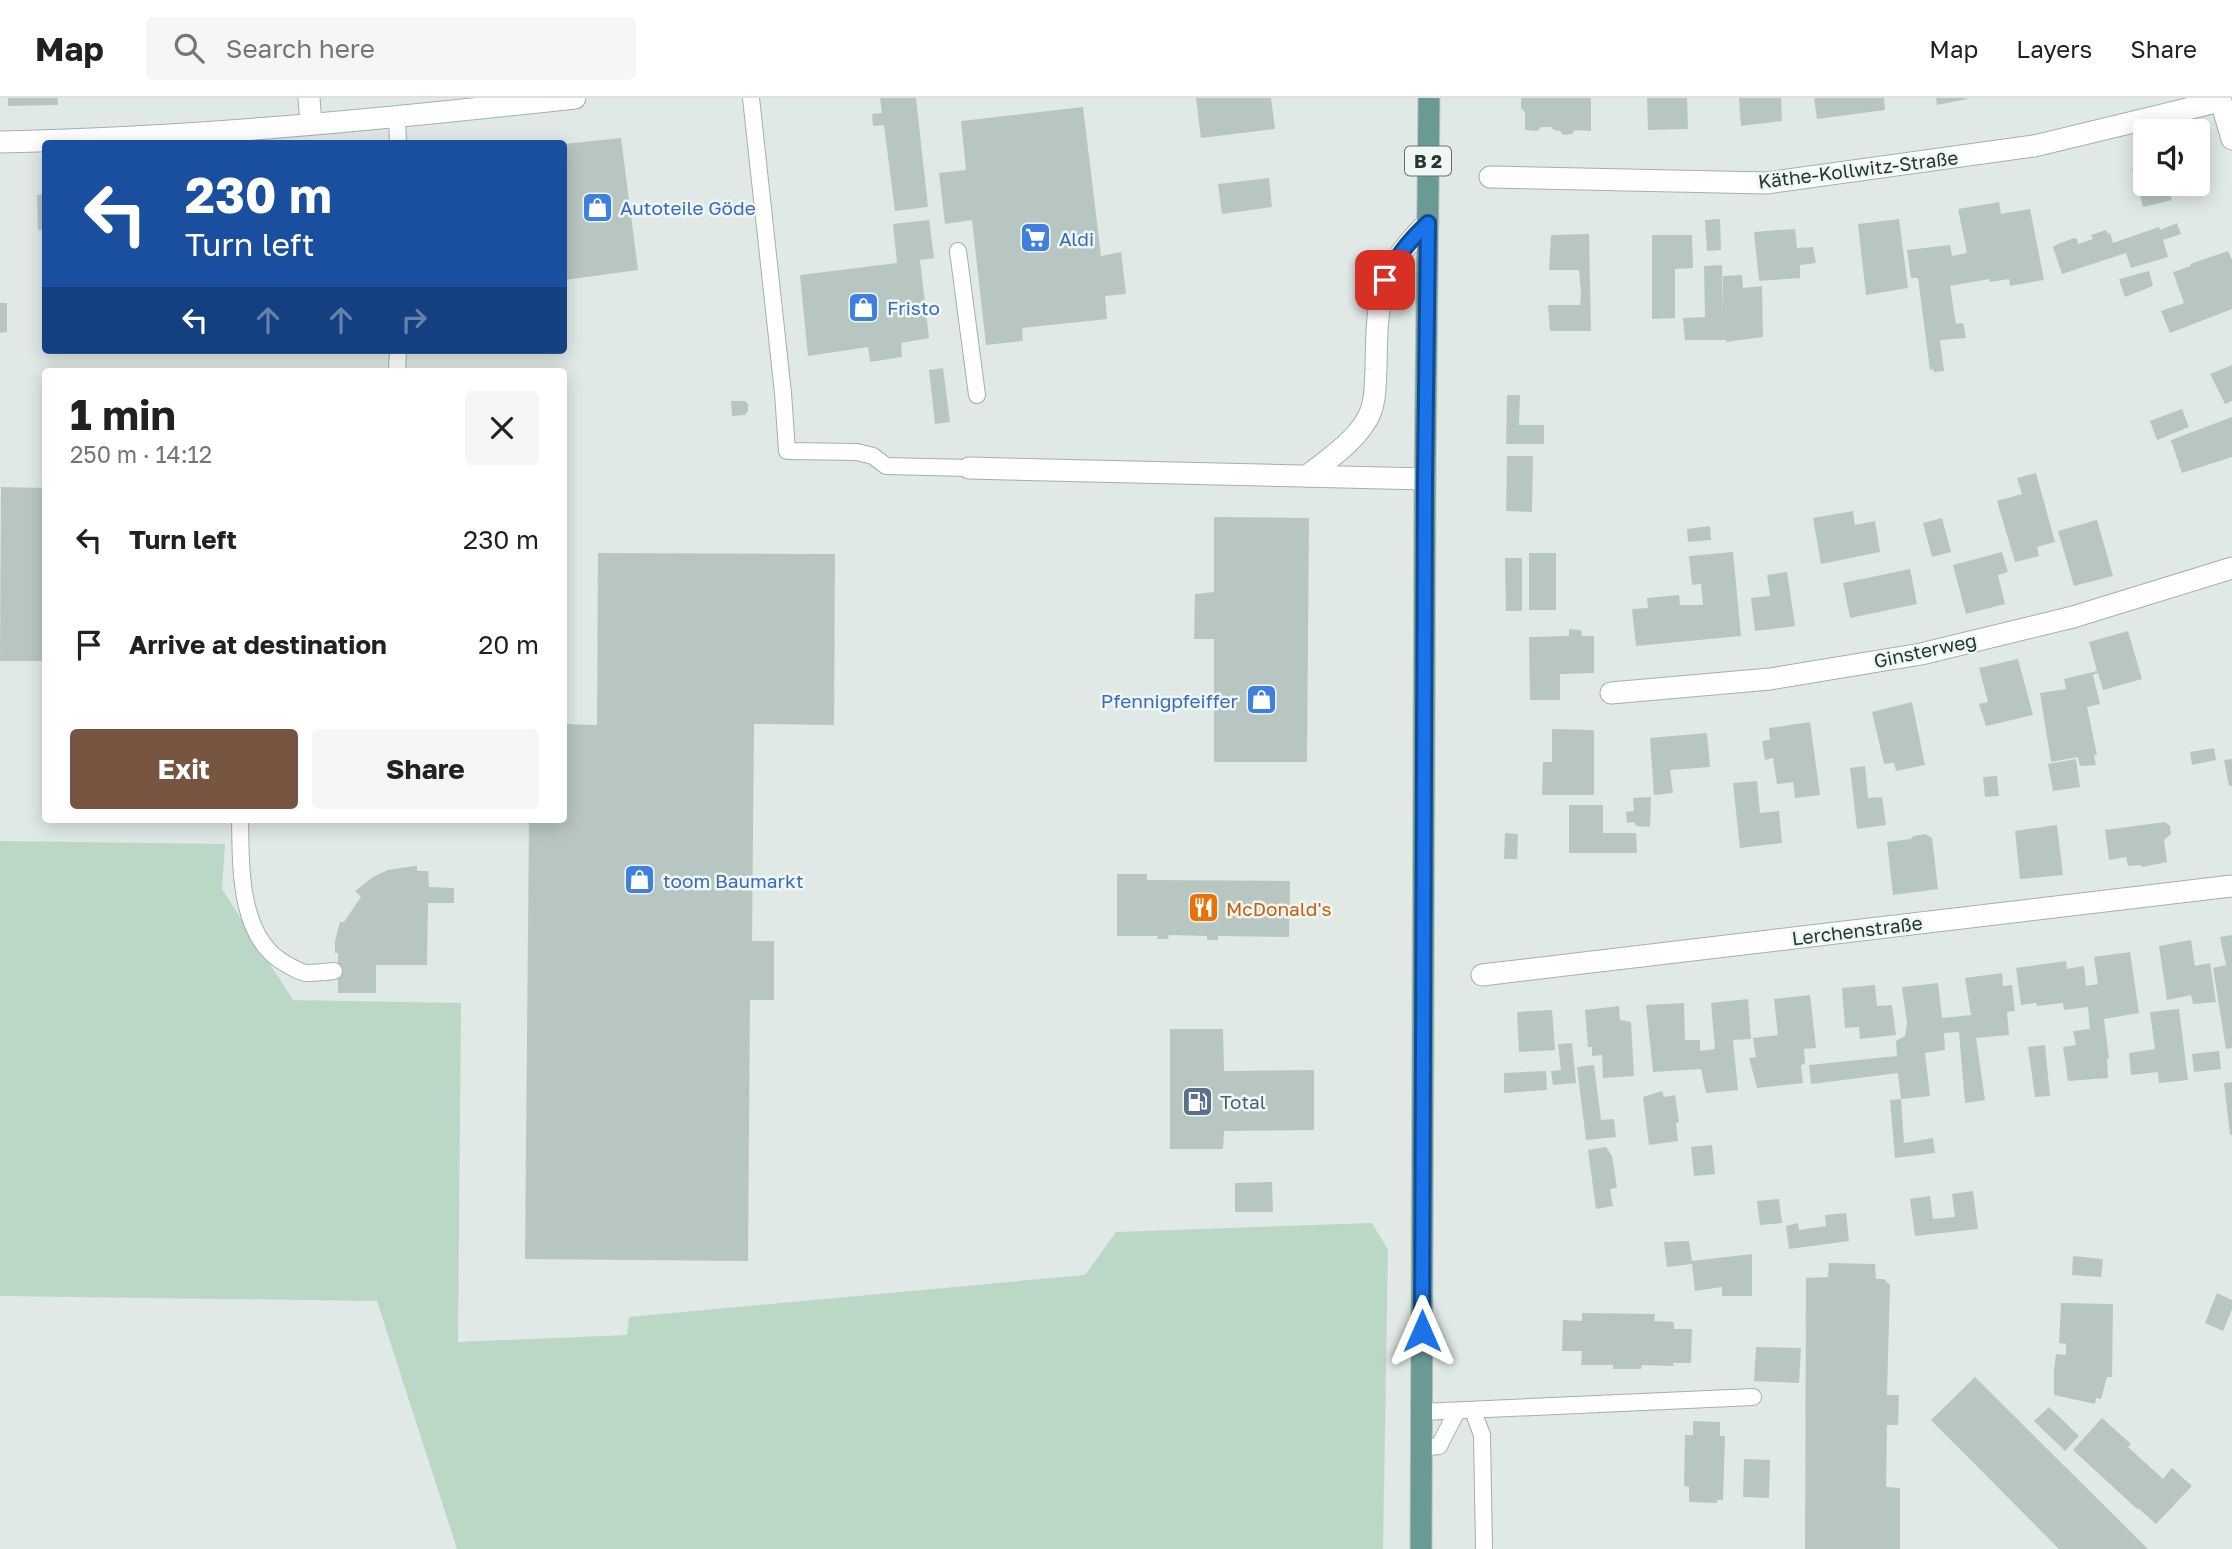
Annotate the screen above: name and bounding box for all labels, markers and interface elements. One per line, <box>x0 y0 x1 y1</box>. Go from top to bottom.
search box <box>146 17 636 80</box>
text: Map <box>35 29 104 68</box>
icon: search <box>170 29 208 67</box>
text: Search here <box>226 33 375 64</box>
text: Map <box>1929 34 1978 63</box>
text: Layers <box>2016 34 2092 63</box>
text: Share <box>2130 34 2197 63</box>
map controls <box>2133 119 2210 196</box>
button: sound <box>2133 119 2210 196</box>
street label: Käthe-Kollwitz-Straße <box>1757 145 1959 193</box>
road number: B 2 <box>1405 146 1451 176</box>
text: 230 m <box>185 165 332 224</box>
icon: left <box>70 168 161 259</box>
shop icon: Autoteile Göde <box>580 190 614 224</box>
place label: Autoteile Göde <box>620 196 756 219</box>
supermarket icon: Aldi <box>1019 221 1053 255</box>
text: Turn left <box>185 225 314 263</box>
place label: Aldi <box>1059 227 1094 250</box>
pin <box>1355 250 1415 310</box>
icon: arrive <box>1366 261 1404 299</box>
shop icon: Fristo <box>847 290 881 324</box>
place label: Fristo <box>887 296 940 319</box>
icon: left <box>176 301 214 339</box>
icon: ahead <box>249 301 287 339</box>
icon: ahead <box>322 301 360 339</box>
icon: right <box>395 301 433 339</box>
text: 1 min <box>70 389 176 439</box>
button: close <box>465 391 539 465</box>
text: 250 m · 14:12 <box>70 440 212 468</box>
icon: left <box>70 521 108 559</box>
text: Turn left <box>129 524 237 555</box>
text: 230 m <box>463 524 539 555</box>
icon: arrive <box>70 626 108 664</box>
street label: Ginsterweg <box>1871 628 1979 672</box>
text: Arrive at destination <box>129 629 387 660</box>
text: 20 m <box>478 629 539 660</box>
shop icon: Pfennigpfeiffer <box>1244 683 1278 717</box>
place label: Pfennigpfeiffer <box>1101 689 1239 712</box>
button: Exit <box>70 729 298 809</box>
button: Share <box>312 729 539 809</box>
shop icon: toom Baumarkt <box>623 863 657 897</box>
place label: toom Baumarkt <box>663 869 804 892</box>
restaurant icon: McDonald's <box>1186 891 1220 925</box>
place label: McDonald's <box>1226 897 1332 920</box>
street label: Lerchenstraße <box>1790 911 1924 949</box>
fuel station icon: Total <box>1180 1084 1214 1118</box>
place label: Total <box>1220 1090 1266 1113</box>
position arrow <box>1385 1294 1459 1368</box>

